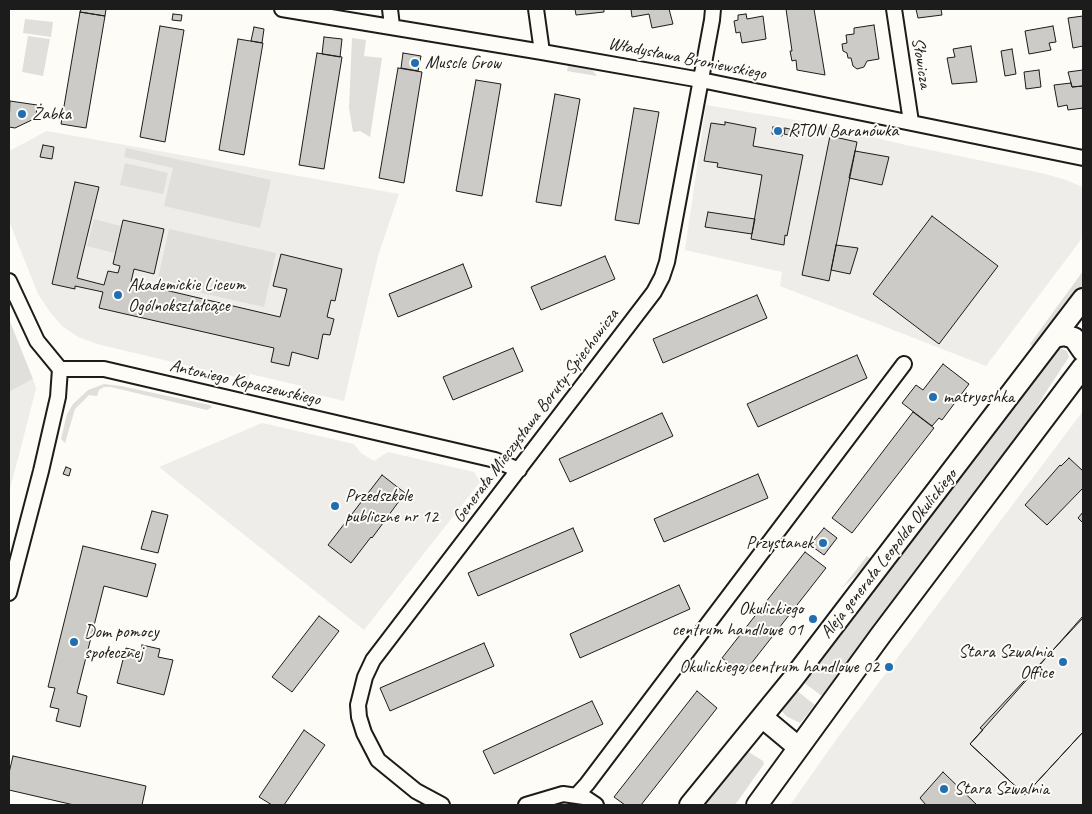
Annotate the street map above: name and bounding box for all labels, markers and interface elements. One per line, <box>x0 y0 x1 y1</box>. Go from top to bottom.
street label: Władysława Broniewskiego <box>606 33 768 85</box>
street label: Słowicza <box>906 36 936 90</box>
place label: Muscle Grow <box>425 52 501 74</box>
marker: Muscle Grow <box>409 57 421 69</box>
place label: Żabka <box>32 103 71 125</box>
marker: Żabka <box>16 108 28 120</box>
place label: RTON Baranówka <box>788 120 898 142</box>
marker: RTON Baranówka <box>772 125 784 137</box>
place label: Akademickie Liceum Ogólnokształcące <box>128 274 246 316</box>
marker: Akademickie Liceum Ogólnokształcące <box>112 289 124 301</box>
street label: Generała Mieczysława Boruty-Spiechowicza <box>448 305 624 527</box>
street label: Antoniego Kopaczewskiego <box>168 355 322 411</box>
place label: matryoshka <box>943 386 1014 408</box>
marker: matryoshka <box>927 391 939 403</box>
street label: Aleja generała Leopolda Okulickiego <box>816 465 962 643</box>
place label: Przedszkole publiczne nr 12 <box>345 485 438 528</box>
marker: Przedszkole publiczne nr 12 <box>329 500 341 512</box>
place label: Przystanek <box>746 532 813 554</box>
marker: Przystanek <box>817 537 829 549</box>
place label: Okulickiego centrum handlowe 01 <box>672 598 803 640</box>
marker: Okulickiego centrum handlowe 01 <box>807 613 819 625</box>
place label: Dom pomocy społecznej <box>84 621 159 664</box>
marker: Dom pomocy społecznej <box>68 636 80 648</box>
place label: Stara Szwalnia Office <box>958 641 1053 684</box>
place label: Okulickiego centrum handlowe 02 <box>679 656 879 678</box>
marker: Stara Szwalnia Office <box>1057 656 1069 668</box>
marker: Okulickiego centrum handlowe 02 <box>883 661 895 673</box>
place label: Stara Szwalnia <box>954 778 1049 800</box>
marker: Stara Szwalnia <box>938 783 950 795</box>

